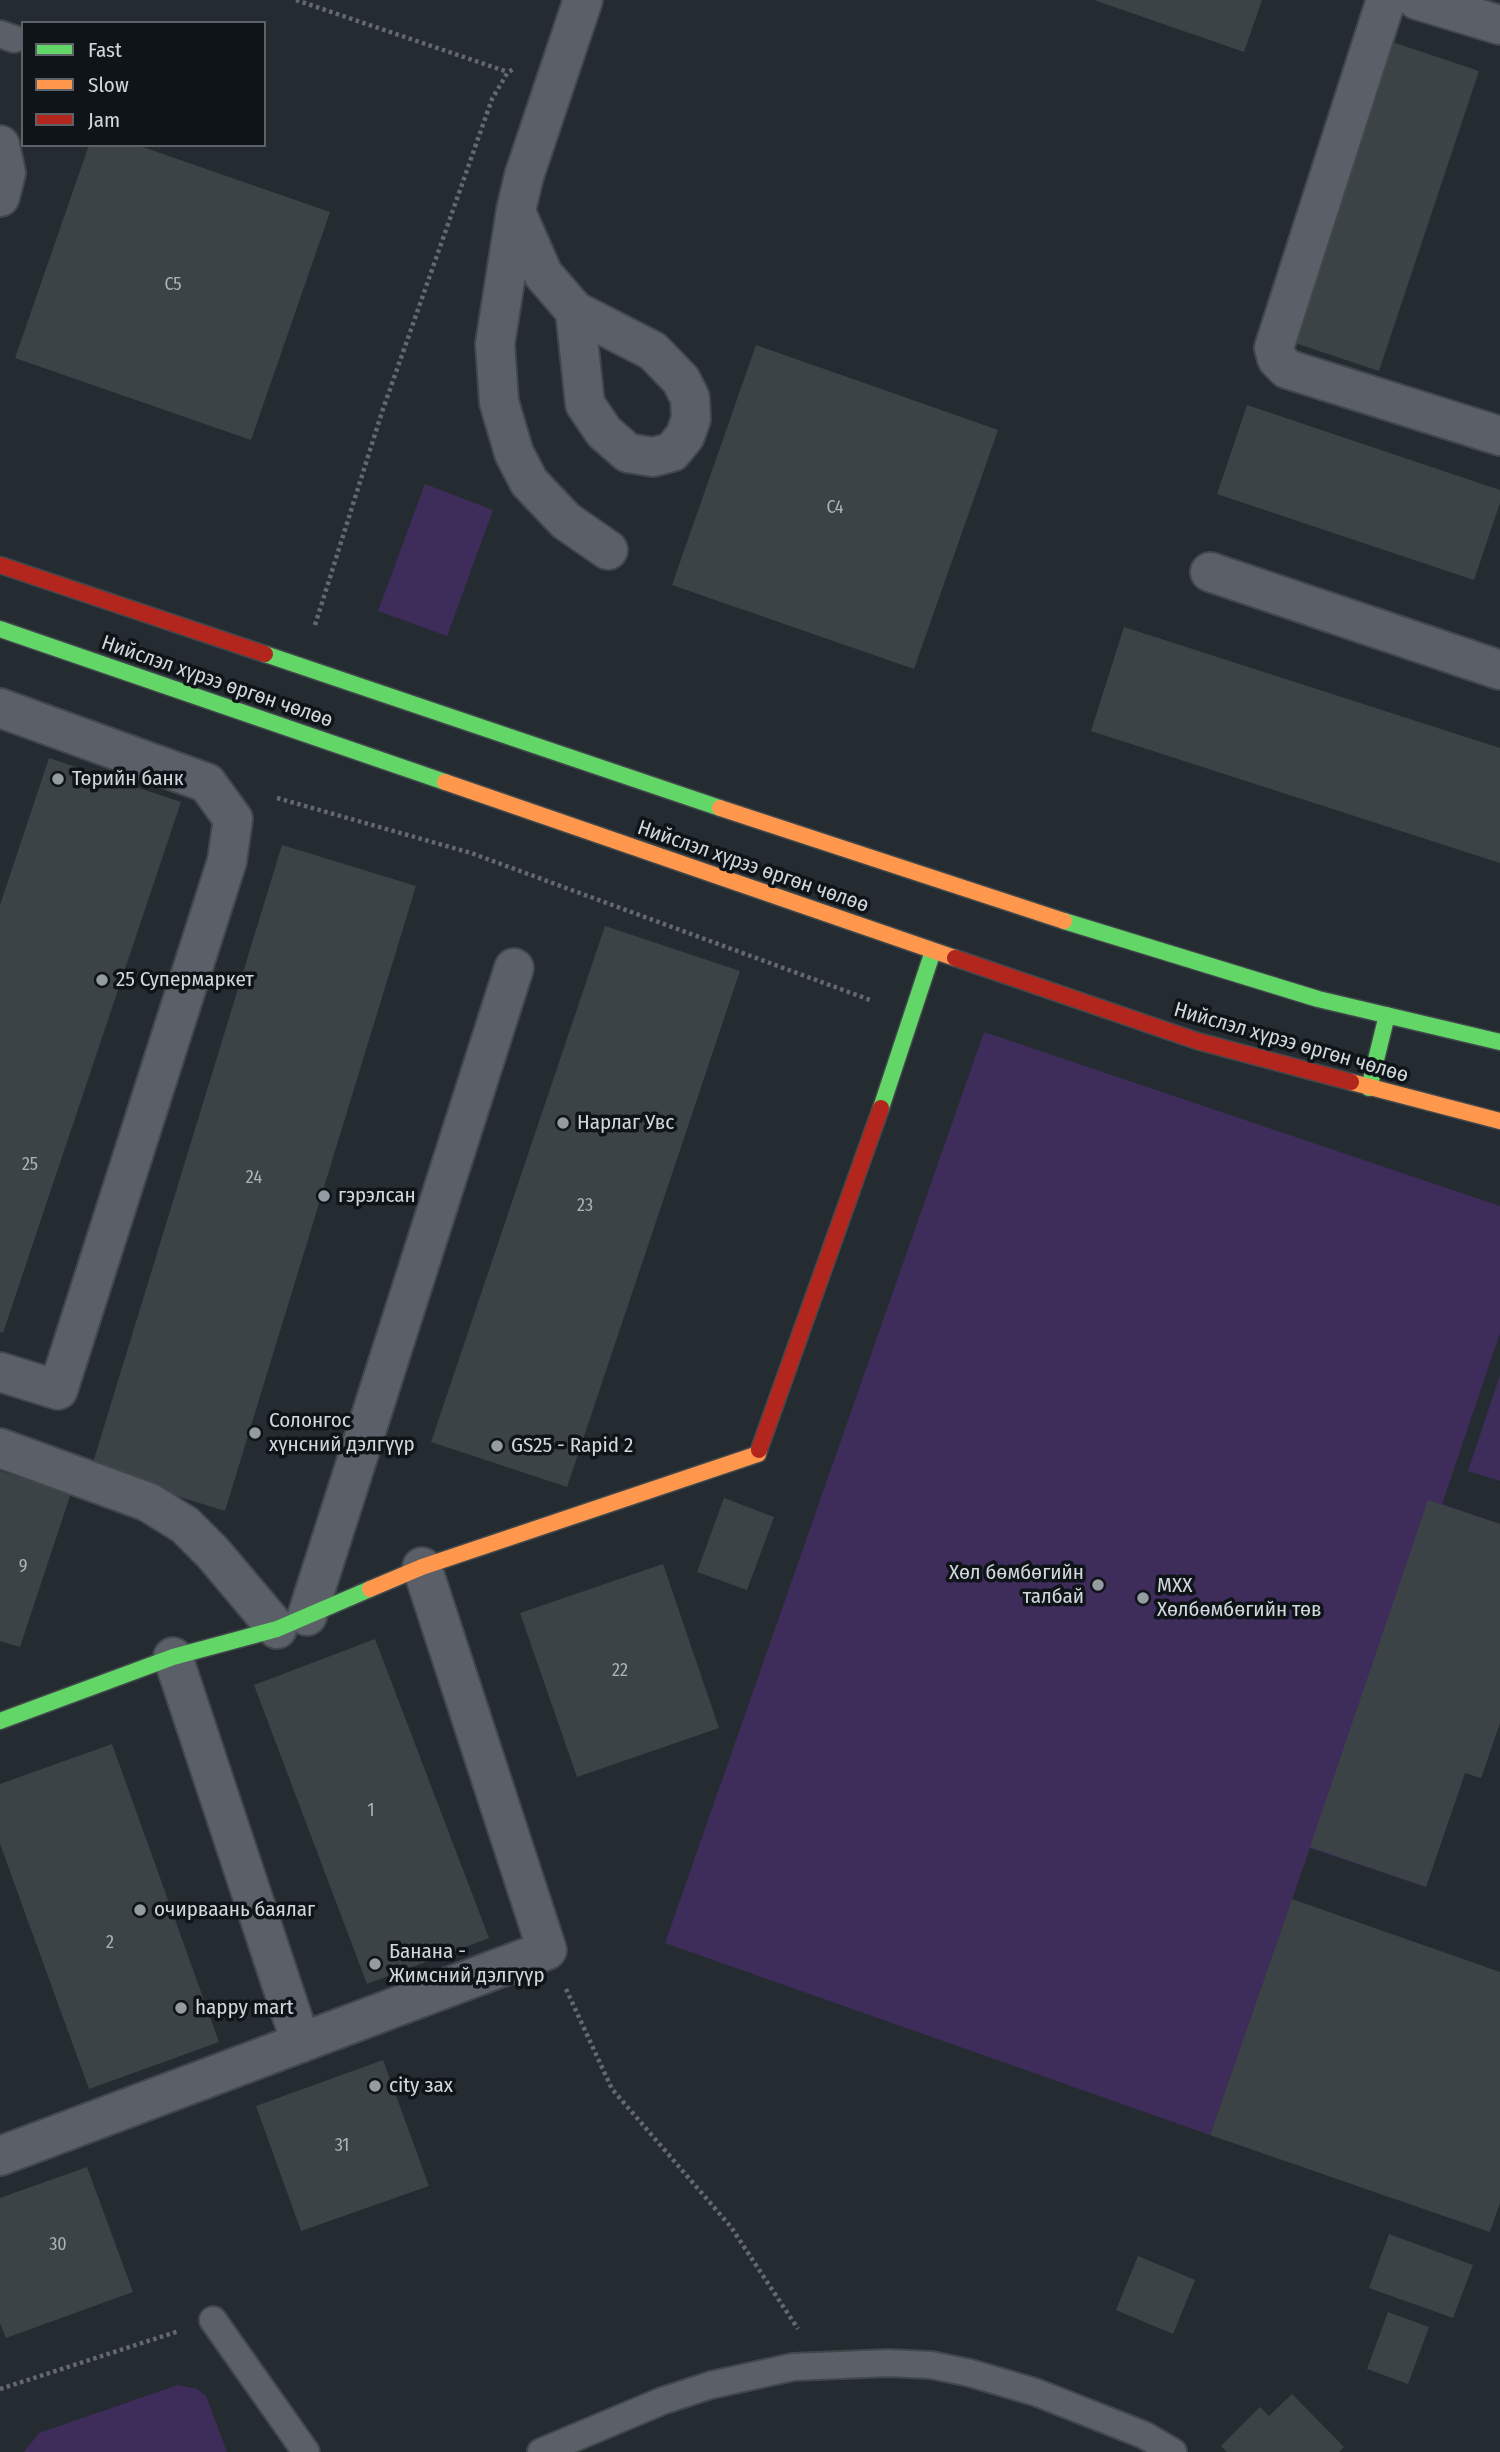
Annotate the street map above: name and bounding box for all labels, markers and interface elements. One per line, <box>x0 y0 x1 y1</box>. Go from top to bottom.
legend <box>21 21 266 147</box>
text: Fast <box>88 37 122 63</box>
text: Slow <box>88 72 129 98</box>
text: Jam <box>88 107 120 133</box>
house number: C5 <box>164 274 182 296</box>
house number: C4 <box>827 497 843 519</box>
street label: Нийслэл хүрээ өргөн чөлөө <box>98 631 336 733</box>
place label: Төрийн банк <box>72 766 184 792</box>
marker: Төрийн банк <box>50 771 66 787</box>
street label: Нийслэл хүрээ өргөн чөлөө <box>634 816 872 918</box>
place label: 25 Супермаркет <box>116 967 254 993</box>
marker: 25 Супермаркет <box>94 972 110 988</box>
street label: Нийслэл хүрээ өргөн чөлөө <box>1171 997 1411 1089</box>
place label: Нарлаг Увс <box>577 1110 674 1136</box>
marker: Нарлаг Увс <box>555 1115 571 1131</box>
house number: 25 <box>22 1154 38 1176</box>
house number: 24 <box>246 1167 262 1189</box>
place label: гэрэлсан <box>338 1183 416 1209</box>
marker: гэрэлсан <box>316 1188 332 1204</box>
house number: 23 <box>577 1195 593 1217</box>
place label: Солонгос хүнсний дэлгүүр <box>269 1408 415 1458</box>
marker: Солонгос хүнсний дэлгүүр <box>247 1425 263 1441</box>
place label: GS25 - Rapid 2 <box>511 1433 633 1459</box>
marker: GS25 - Rapid 2 <box>489 1438 505 1454</box>
house number: 9 <box>19 1556 27 1578</box>
place label: Хөл бөмбөгийн талбай <box>949 1560 1084 1610</box>
place label: МХХ Хөлбөмбөгийн төв <box>1157 1573 1322 1623</box>
marker: Хөл бөмбөгийн талбай <box>1090 1577 1106 1593</box>
marker: МХХ Хөлбөмбөгийн төв <box>1135 1590 1151 1606</box>
house number: 22 <box>612 1660 628 1682</box>
house number: 1 <box>367 1800 375 1822</box>
place label: очирваань баялаг <box>154 1897 315 1923</box>
marker: очирваань баялаг <box>132 1902 148 1918</box>
house number: 2 <box>106 1932 114 1954</box>
place label: Банана - Жимсний дэлгүүр <box>389 1939 545 1989</box>
marker: Банана - Жимсний дэлгүүр <box>367 1956 383 1972</box>
place label: happy mart <box>195 1995 294 2021</box>
marker: happy mart <box>173 2000 189 2016</box>
place label: city зах <box>389 2073 453 2099</box>
marker: city зах <box>367 2078 383 2094</box>
house number: 31 <box>335 2135 349 2157</box>
house number: 30 <box>49 2234 67 2256</box>

